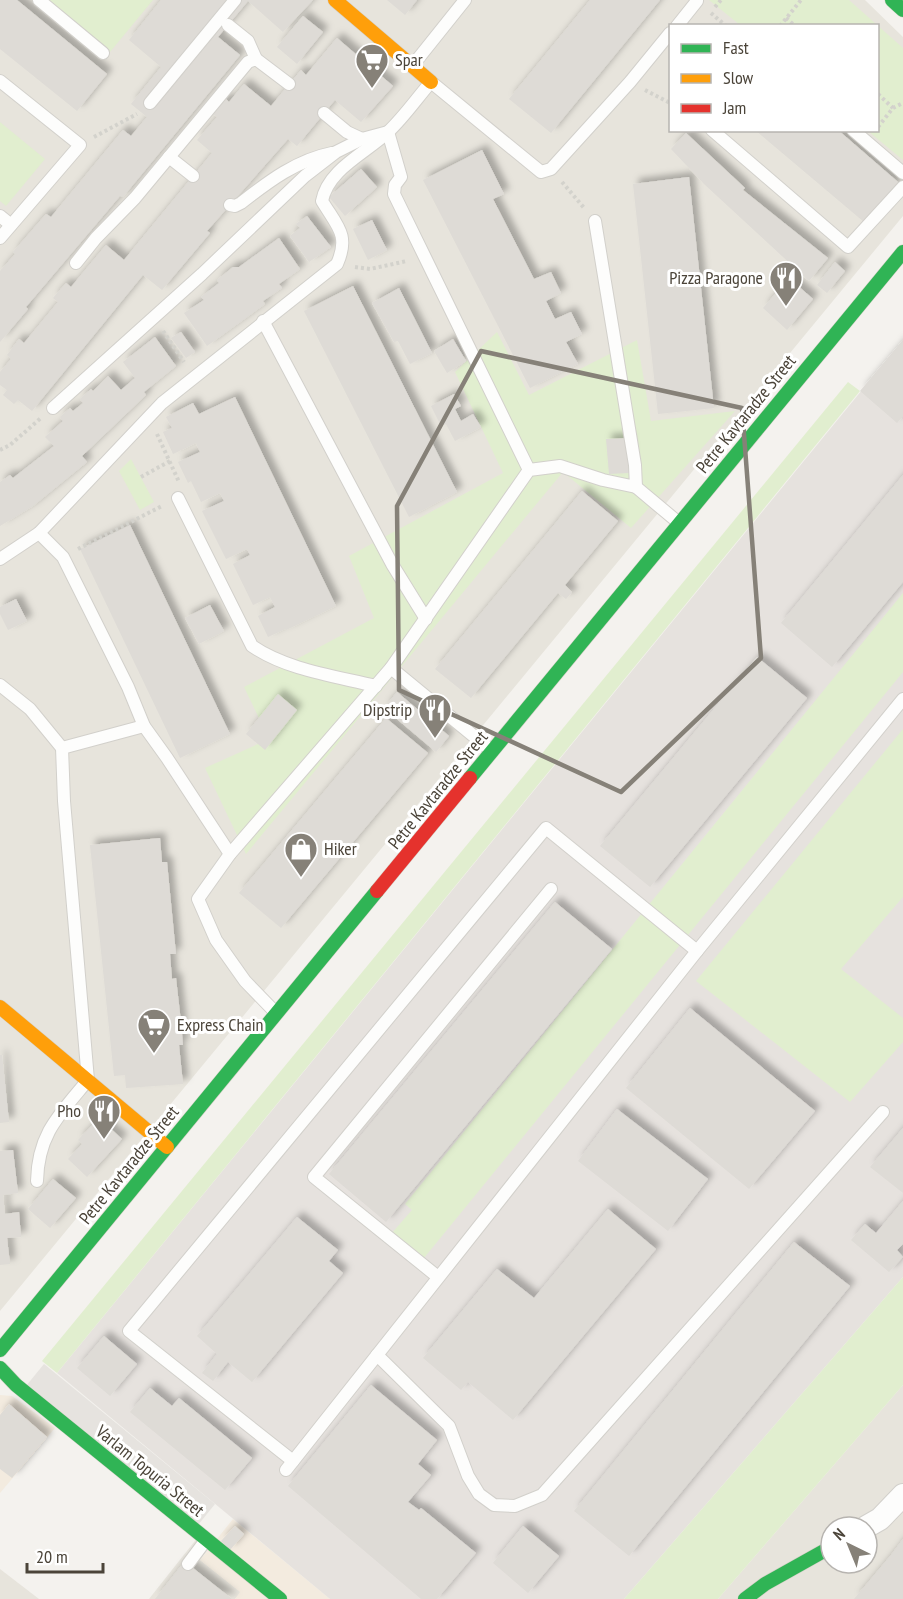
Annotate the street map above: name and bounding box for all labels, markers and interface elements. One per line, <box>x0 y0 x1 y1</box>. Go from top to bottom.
legend <box>669 24 879 132</box>
text: Fast <box>723 36 749 59</box>
supermarket icon: Spar <box>354 42 390 89</box>
place label: Spar <box>395 48 423 71</box>
text: Slow <box>723 66 754 89</box>
text: Jam <box>722 96 746 119</box>
restaurant icon: Pizza Paragone <box>768 260 804 307</box>
place label: Pizza Paragone <box>669 266 763 289</box>
street label: Petre Kavtaradze Street <box>691 350 800 478</box>
restaurant icon: Dipstrip <box>417 692 453 739</box>
place label: Dipstrip <box>363 698 412 721</box>
street label: Petre Kavtaradze Street <box>383 726 492 854</box>
shop icon: Hiker <box>283 831 319 878</box>
place label: Hiker <box>324 837 357 860</box>
supermarket icon: Express Chain <box>136 1007 172 1054</box>
place label: Express Chain <box>177 1013 264 1036</box>
restaurant icon: Pho <box>86 1093 122 1140</box>
place label: Pho <box>57 1099 81 1122</box>
street label: Petre Kavtaradze Street <box>74 1101 183 1229</box>
street label: Varlam Topuria Street <box>91 1419 209 1521</box>
north arrow <box>819 1515 879 1575</box>
text: N <box>829 1524 849 1544</box>
scale bar <box>27 1536 104 1574</box>
text: 20 m <box>36 1545 68 1568</box>

